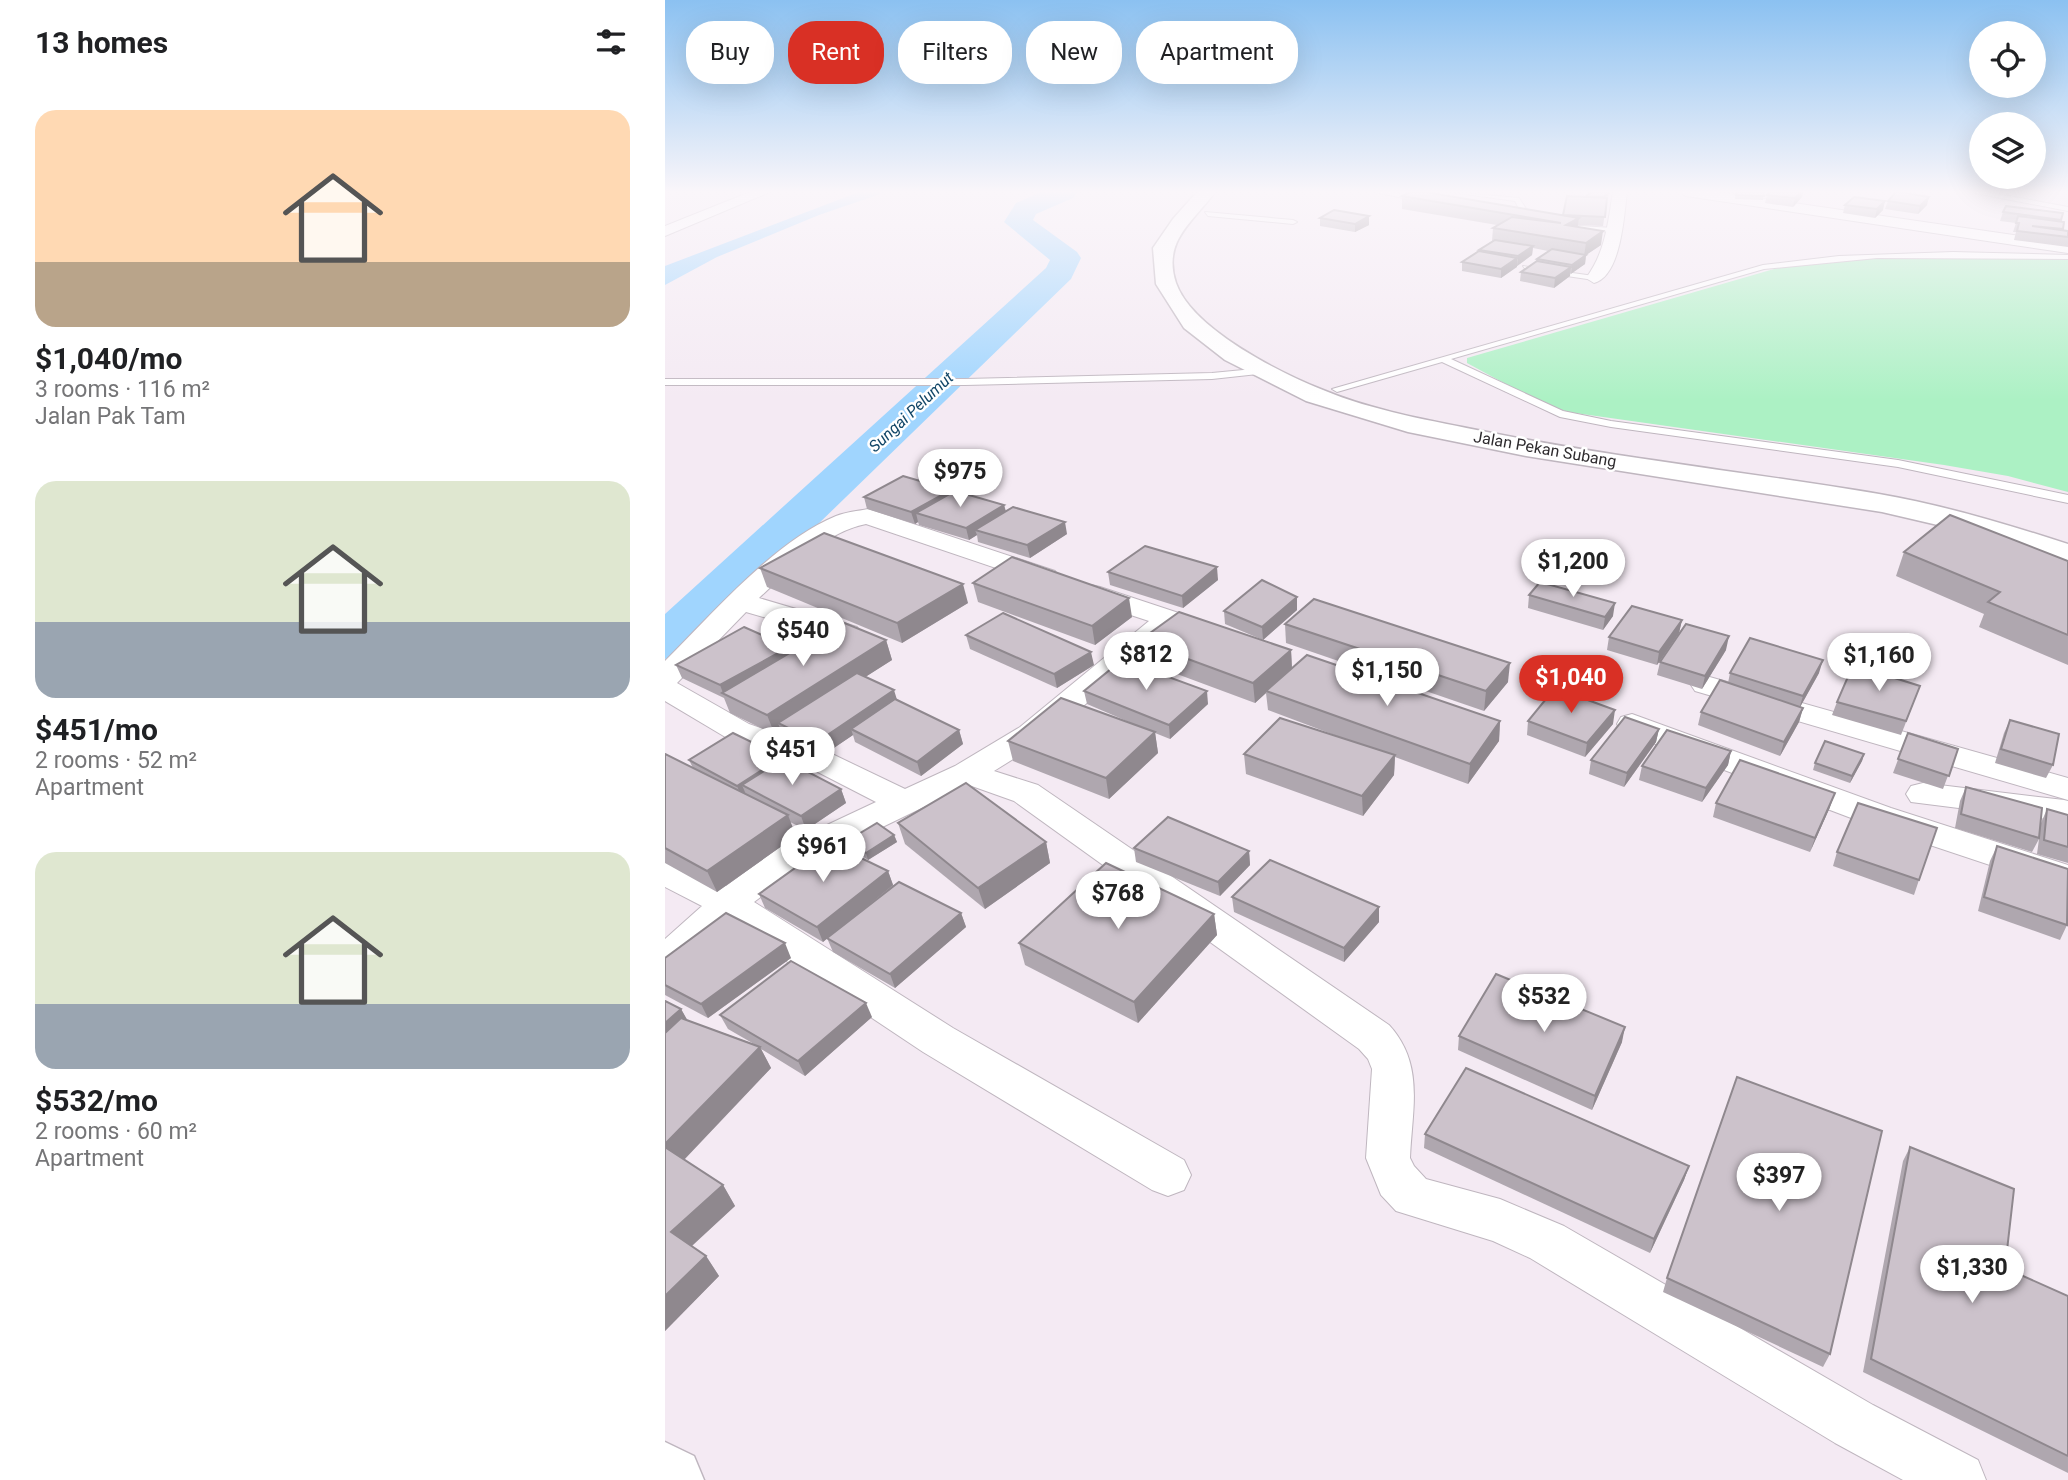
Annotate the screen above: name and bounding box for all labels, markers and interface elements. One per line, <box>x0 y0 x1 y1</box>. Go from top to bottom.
chip: Buy <box>686 21 774 84</box>
chip: Rent <box>788 21 884 84</box>
chip: Filters <box>898 21 1012 84</box>
chip: New <box>1026 21 1122 84</box>
chip: Apartment <box>1136 21 1298 84</box>
map controls <box>1969 21 2046 189</box>
button: locate <box>1969 21 2046 98</box>
icon: filters <box>592 23 630 61</box>
text: 13 homes <box>35 25 168 60</box>
button: layers <box>1969 112 2046 189</box>
icon: home <box>270 155 396 281</box>
text: $1,040/mo <box>35 341 183 376</box>
water label: Sungai Pelumut <box>865 367 958 456</box>
text: 3 rooms · 116 m² <box>35 376 210 403</box>
text: Jalan Pak Tam <box>35 403 186 430</box>
street label: Jalan Pekan Subang <box>1472 427 1618 471</box>
pin: $975 <box>919 449 1001 509</box>
text: $975 <box>934 458 986 485</box>
icon: home <box>270 526 396 652</box>
pin: $1,200 <box>1516 540 1630 599</box>
text: $1,200 <box>1537 548 1609 575</box>
pin: $540 <box>762 608 844 668</box>
text: $540 <box>777 617 829 644</box>
pin: $812 <box>1105 632 1187 692</box>
pin: $1,160 <box>1822 634 1936 693</box>
text: $812 <box>1120 641 1172 668</box>
text: $1,160 <box>1843 642 1915 669</box>
pin: $1,150 <box>1330 648 1444 708</box>
pin: $1,040 <box>1514 656 1628 715</box>
text: $1,150 <box>1351 657 1423 684</box>
text: $1,040 <box>1535 664 1607 691</box>
text: $451/mo <box>35 712 158 747</box>
pin: $451 <box>751 728 833 787</box>
text: $451 <box>766 736 818 763</box>
text: 2 rooms · 52 m² <box>35 747 197 774</box>
text: Apartment <box>35 774 144 801</box>
pin: $961 <box>782 824 864 884</box>
text: $961 <box>797 833 849 860</box>
pin: $768 <box>1077 872 1159 931</box>
text: $768 <box>1092 880 1144 907</box>
icon: home <box>270 897 396 1023</box>
pin: $532 <box>1503 974 1585 1034</box>
text: $532 <box>1518 983 1570 1010</box>
text: $532/mo <box>35 1083 158 1118</box>
text: 2 rooms · 60 m² <box>35 1118 197 1145</box>
text: Apartment <box>35 1145 144 1172</box>
pin: $397 <box>1738 1154 1820 1213</box>
text: $397 <box>1753 1162 1805 1189</box>
pin: $1,330 <box>1915 1246 2029 1305</box>
text: $1,330 <box>1936 1254 2008 1281</box>

